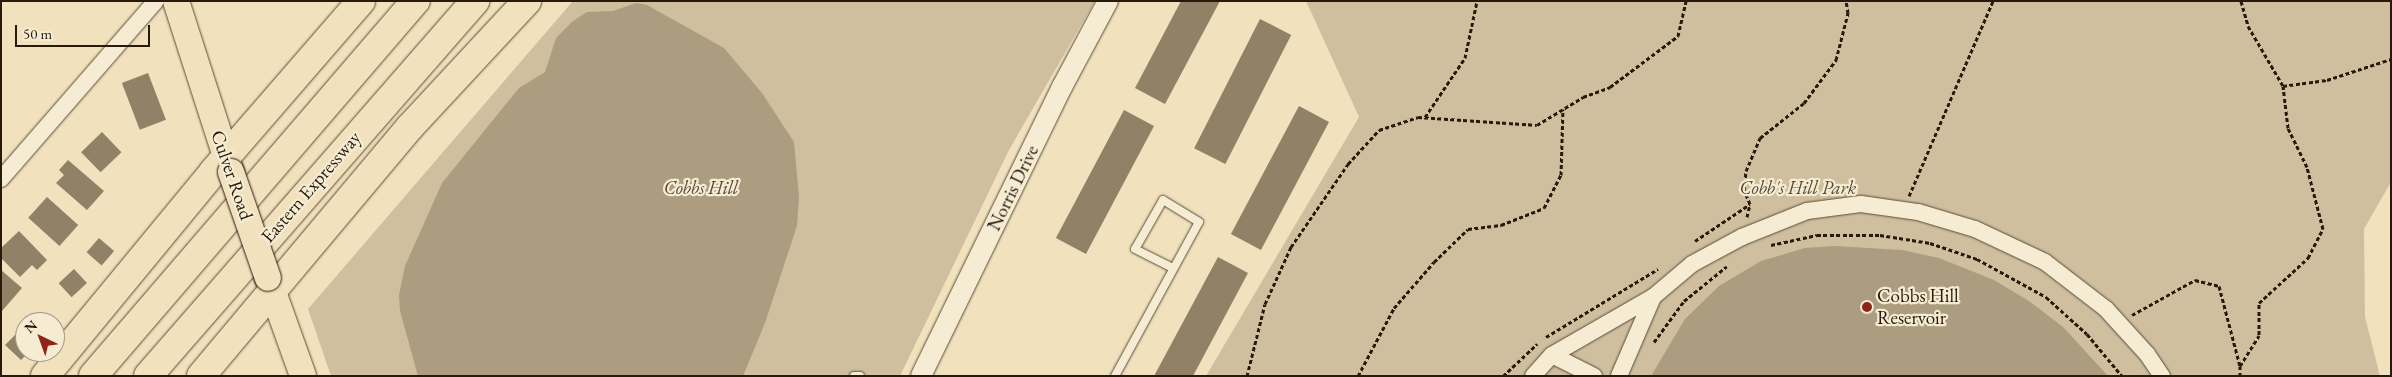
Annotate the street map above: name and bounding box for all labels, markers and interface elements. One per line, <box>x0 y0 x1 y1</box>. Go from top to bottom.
scale bar <box>18 15 152 47</box>
text: 50 m <box>23 24 52 43</box>
street label: Eastern Expressway <box>256 126 366 248</box>
street label: Culver Road <box>206 127 258 223</box>
street label: Norris Drive <box>983 142 1043 234</box>
park label: Cobbs Hill <box>664 177 738 199</box>
park label: Cobb's Hill Park <box>1740 177 1856 199</box>
place label: Cobbs Hill Reservoir <box>1877 285 1959 329</box>
marker: Cobbs Hill Reservoir <box>1861 301 1873 313</box>
north arrow <box>15 312 65 362</box>
text: N <box>20 316 41 337</box>

